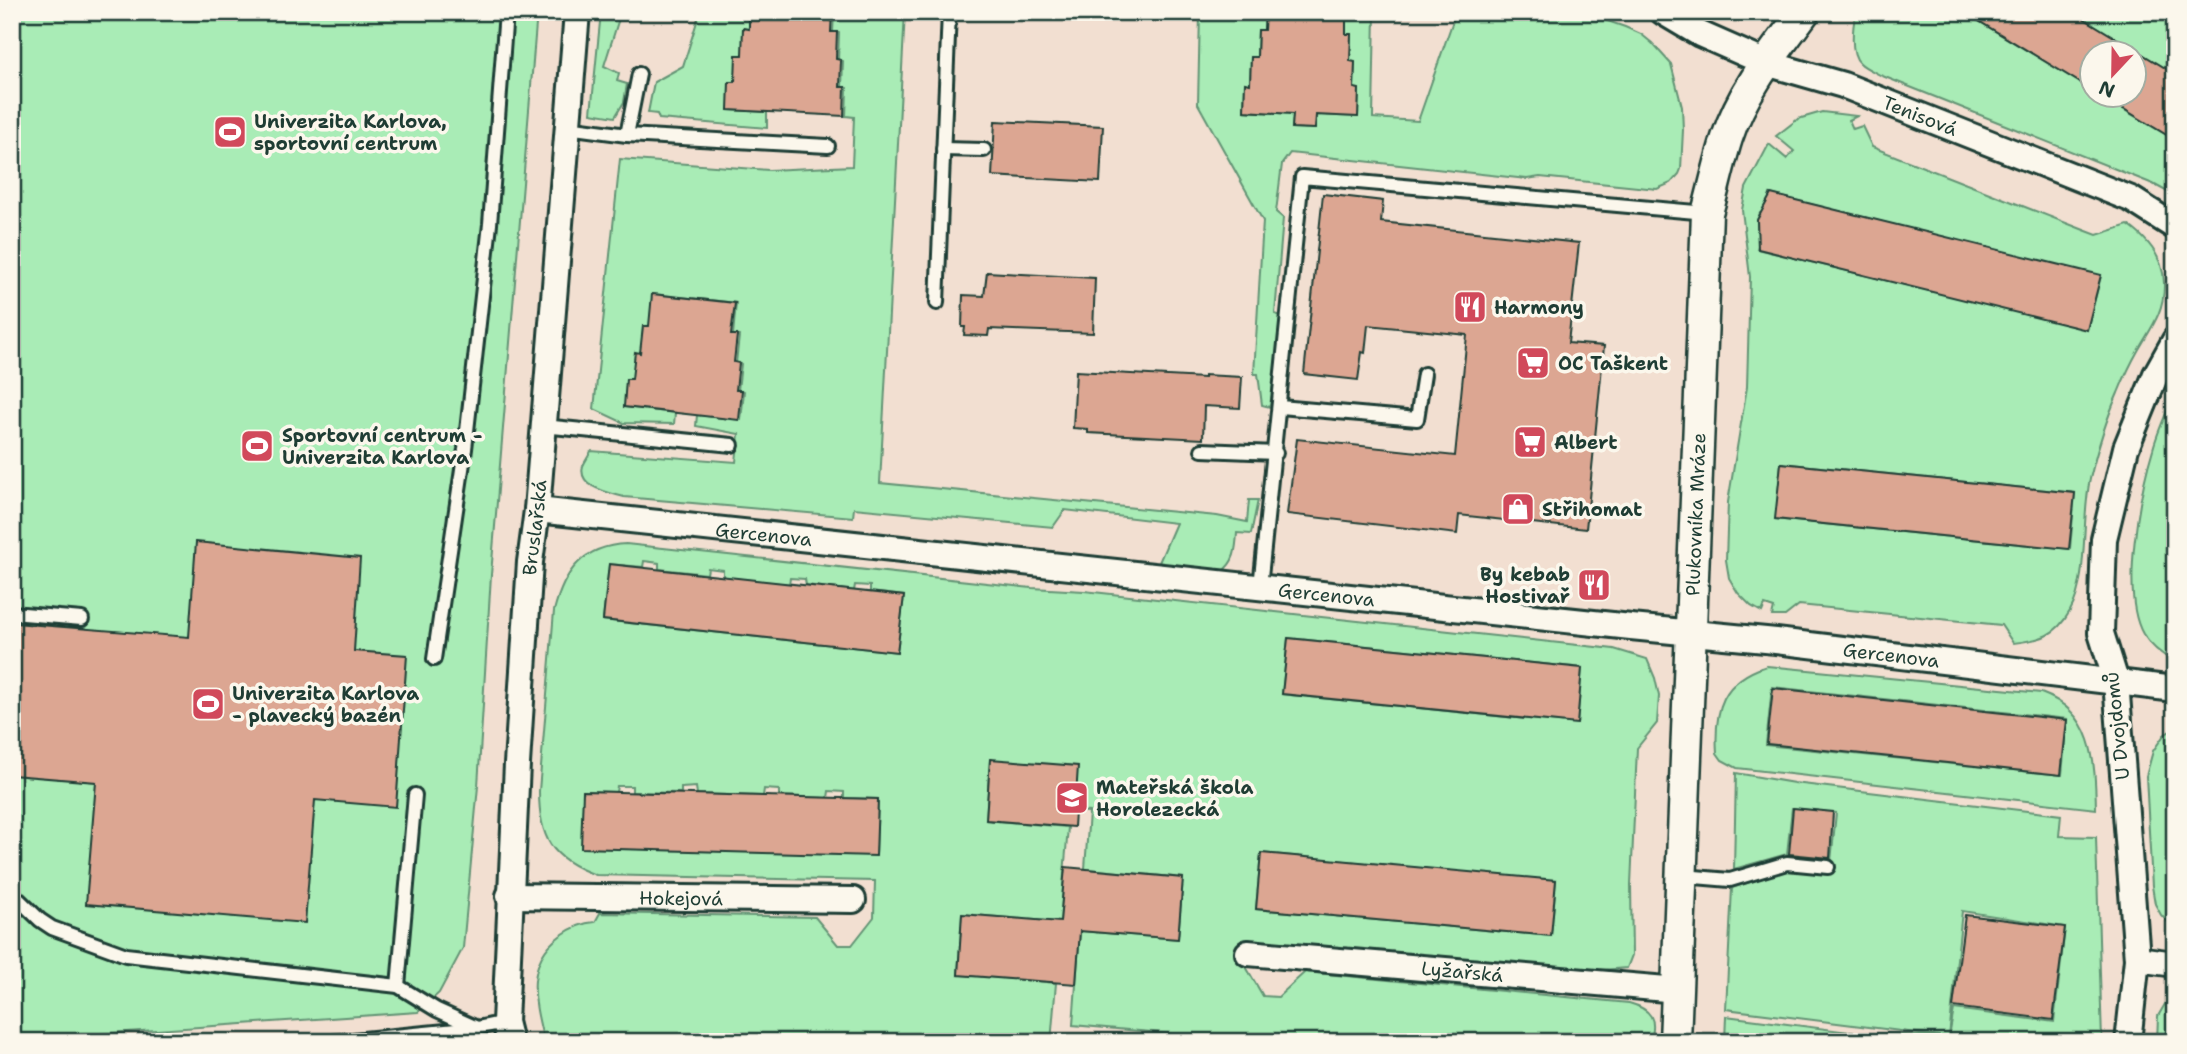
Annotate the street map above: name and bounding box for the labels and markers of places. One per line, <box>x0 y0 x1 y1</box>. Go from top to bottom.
place label: Univerzita Karlova, sportovní centrum <box>254 109 447 156</box>
sports icon: Univerzita Karlova, sportovní centrum <box>211 113 249 151</box>
restaurant icon: Harmony <box>1451 288 1489 326</box>
place label: Harmony <box>1494 295 1584 320</box>
supermarket icon: OC Taškent <box>1514 344 1552 382</box>
place label: OC Taškent <box>1558 351 1668 376</box>
place label: Sportovní centrum - Univerzita Karlova <box>282 423 483 470</box>
supermarket icon: Albert <box>1511 423 1549 461</box>
sports icon: Sportovní centrum - Univerzita Karlova <box>238 427 276 465</box>
place label: Albert <box>1554 430 1617 455</box>
shop icon: Střihomat <box>1499 490 1537 528</box>
place label: Střihomat <box>1542 497 1642 522</box>
place label: By kebab Hostivař <box>1480 562 1570 609</box>
restaurant icon: By kebab Hostivař <box>1575 566 1613 604</box>
place label: Univerzita Karlova - plavecký bazén <box>232 681 419 728</box>
sports icon: Univerzita Karlova - plavecký bazén <box>189 685 227 723</box>
place label: Mateřská škola Horolezecká <box>1096 775 1254 822</box>
school or university icon: Mateřská škola Horolezecká <box>1053 779 1091 817</box>

